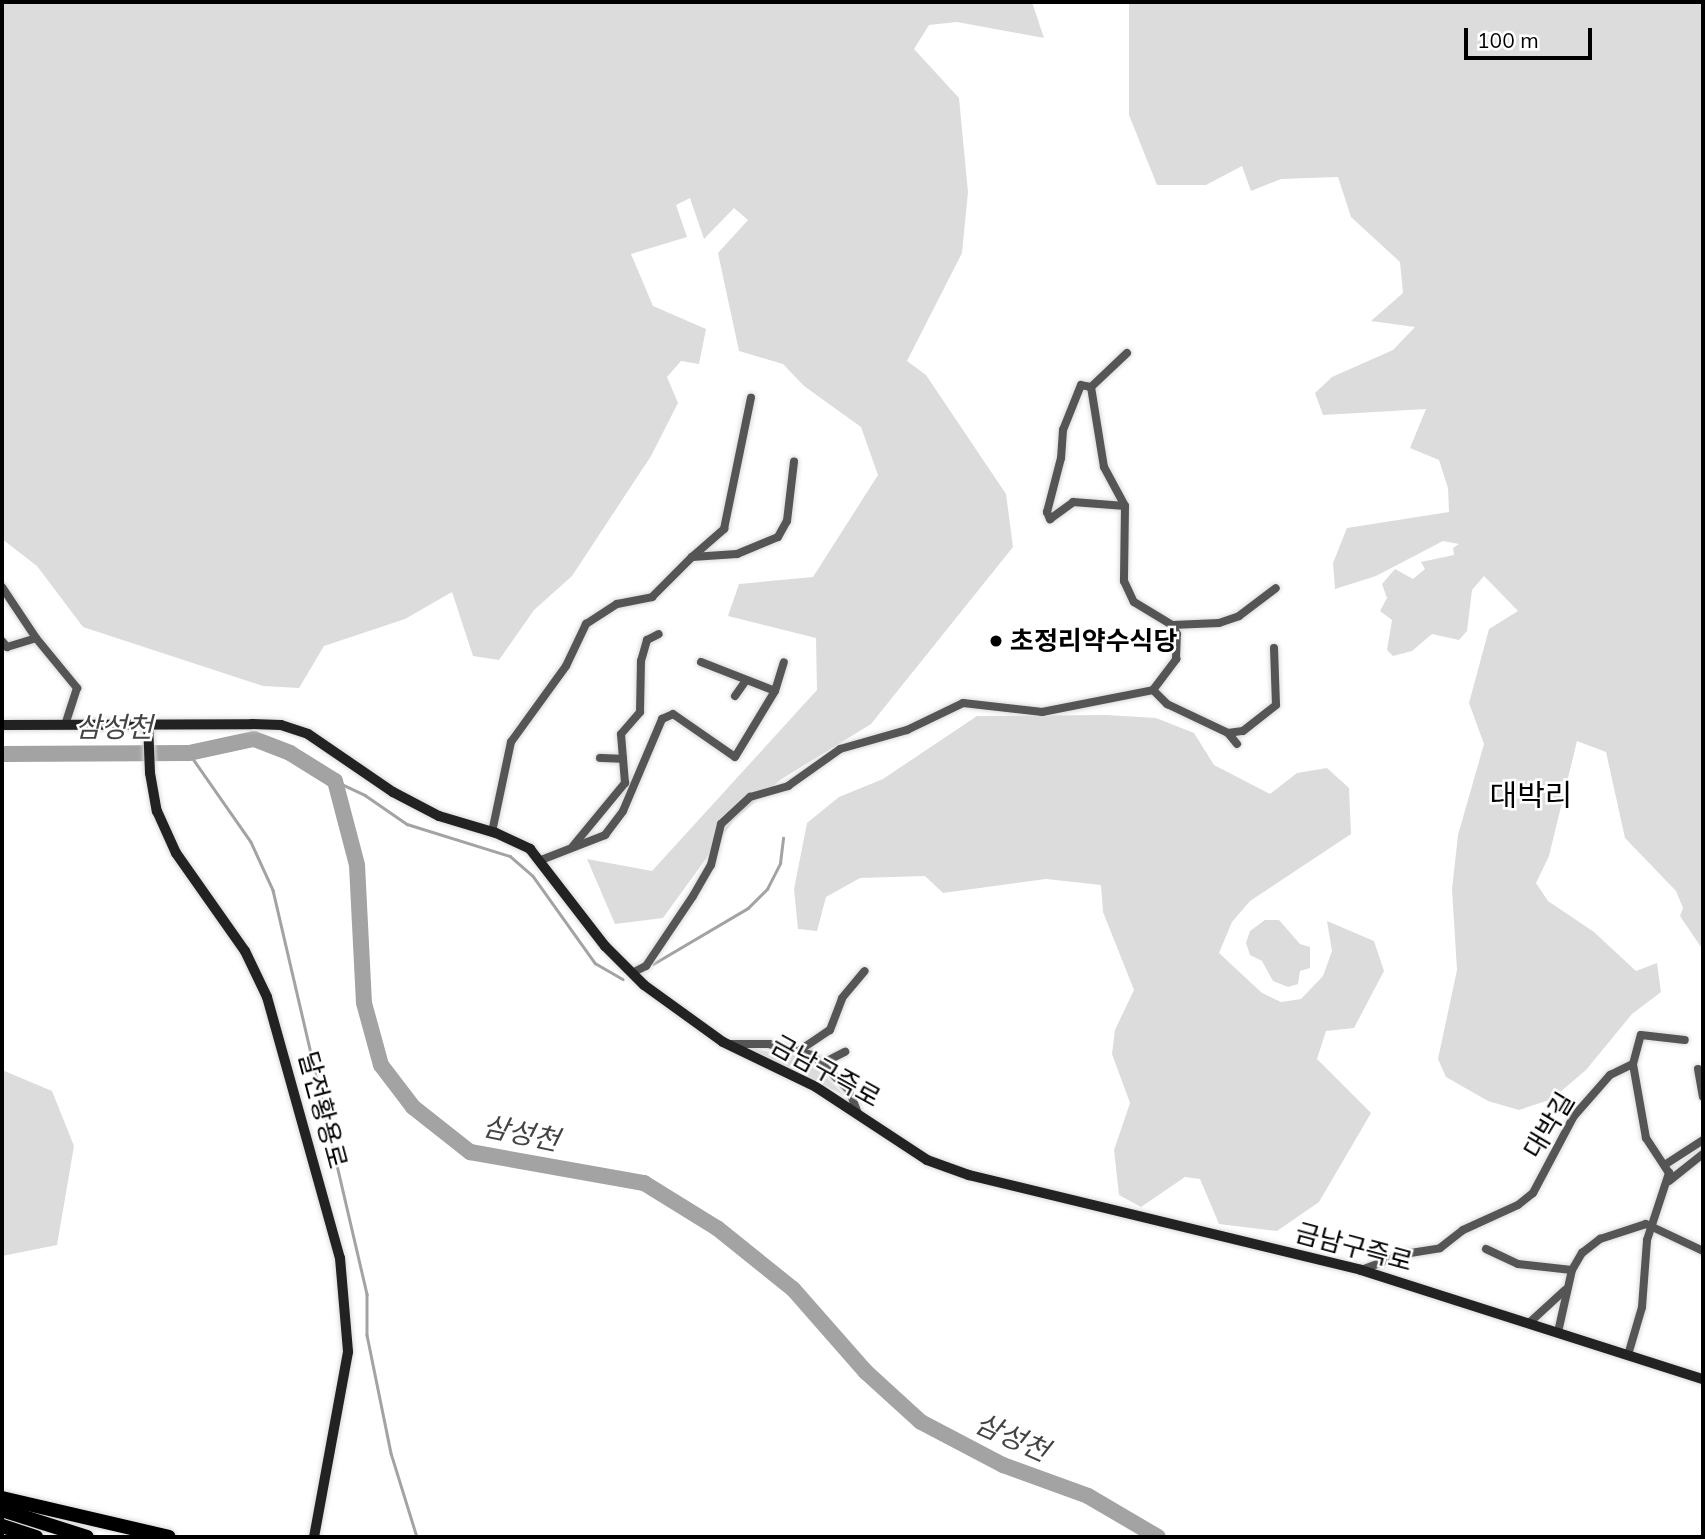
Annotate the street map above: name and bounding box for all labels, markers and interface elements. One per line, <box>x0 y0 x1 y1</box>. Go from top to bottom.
scale bar <box>1467 14 1595 58</box>
text: 100 m <box>1477 27 1539 53</box>
place label: 초정리약수식당 <box>1010 625 1177 657</box>
marker: 초정리약수식당 <box>988 633 1004 649</box>
water label: 삼성천 <box>75 710 153 744</box>
district label: 대박리 <box>1490 777 1572 813</box>
street label: 금남구즉로 <box>766 1028 886 1114</box>
street label: 달전황용로 <box>292 1048 354 1172</box>
street label: 대박길 <box>1517 1086 1581 1164</box>
water label: 삼성천 <box>480 1109 562 1157</box>
street label: 금남구즉로 <box>1292 1216 1416 1278</box>
water label: 삼성천 <box>970 1406 1054 1468</box>

